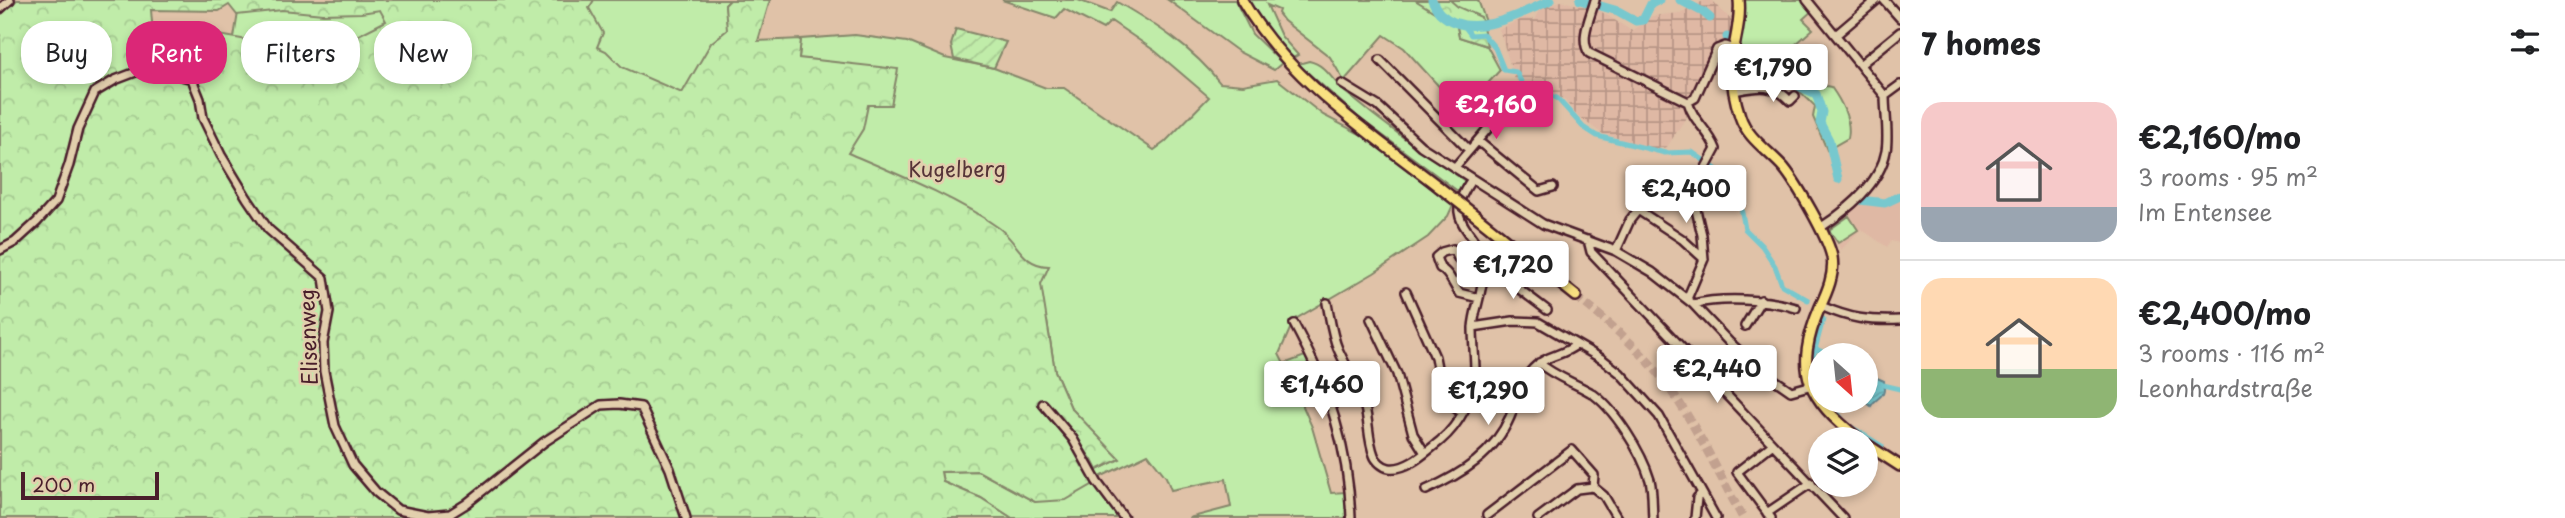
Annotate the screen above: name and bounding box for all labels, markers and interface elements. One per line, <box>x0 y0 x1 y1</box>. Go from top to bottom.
text: 7 homes <box>1921 20 2041 65</box>
chip: Buy <box>21 21 112 84</box>
chip: Rent <box>126 21 227 84</box>
chip: Filters <box>241 21 360 84</box>
chip: New <box>374 21 472 84</box>
icon: filters <box>2506 23 2544 61</box>
pin: €1,790 <box>1716 44 1830 104</box>
text: €1,790 <box>1734 49 1812 84</box>
pin: €2,160 <box>1439 82 1553 141</box>
text: €2,160 <box>1455 86 1537 121</box>
text: €2,160/mo <box>2138 114 2301 159</box>
icon: home <box>1977 130 2061 214</box>
park label: Kugelberg <box>908 152 1006 184</box>
text: 3 rooms · 95 m² <box>2138 159 2318 194</box>
pin: €2,400 <box>1629 166 1743 225</box>
text: €2,400 <box>1641 170 1731 205</box>
text: Im Entensee <box>2138 194 2273 229</box>
pin: €1,720 <box>1456 242 1570 301</box>
text: €1,720 <box>1473 246 1553 281</box>
street label: Elisenweg <box>289 288 325 386</box>
text: €2,400/mo <box>2138 290 2311 335</box>
icon: home <box>1977 306 2061 390</box>
text: 3 rooms · 116 m² <box>2138 335 2325 370</box>
north arrow <box>1808 343 1878 413</box>
map controls <box>1808 343 1878 497</box>
pin: €2,440 <box>1660 346 1774 405</box>
text: €2,440 <box>1673 350 1761 385</box>
pin: €1,460 <box>1265 362 1379 421</box>
text: €1,460 <box>1280 366 1364 401</box>
pin: €1,290 <box>1431 368 1545 427</box>
text: Leonhardstraße <box>2138 370 2313 405</box>
text: €1,290 <box>1448 372 1528 407</box>
button: layers <box>1808 427 1878 497</box>
scale bar <box>21 469 159 501</box>
text: 200 m <box>32 470 95 498</box>

